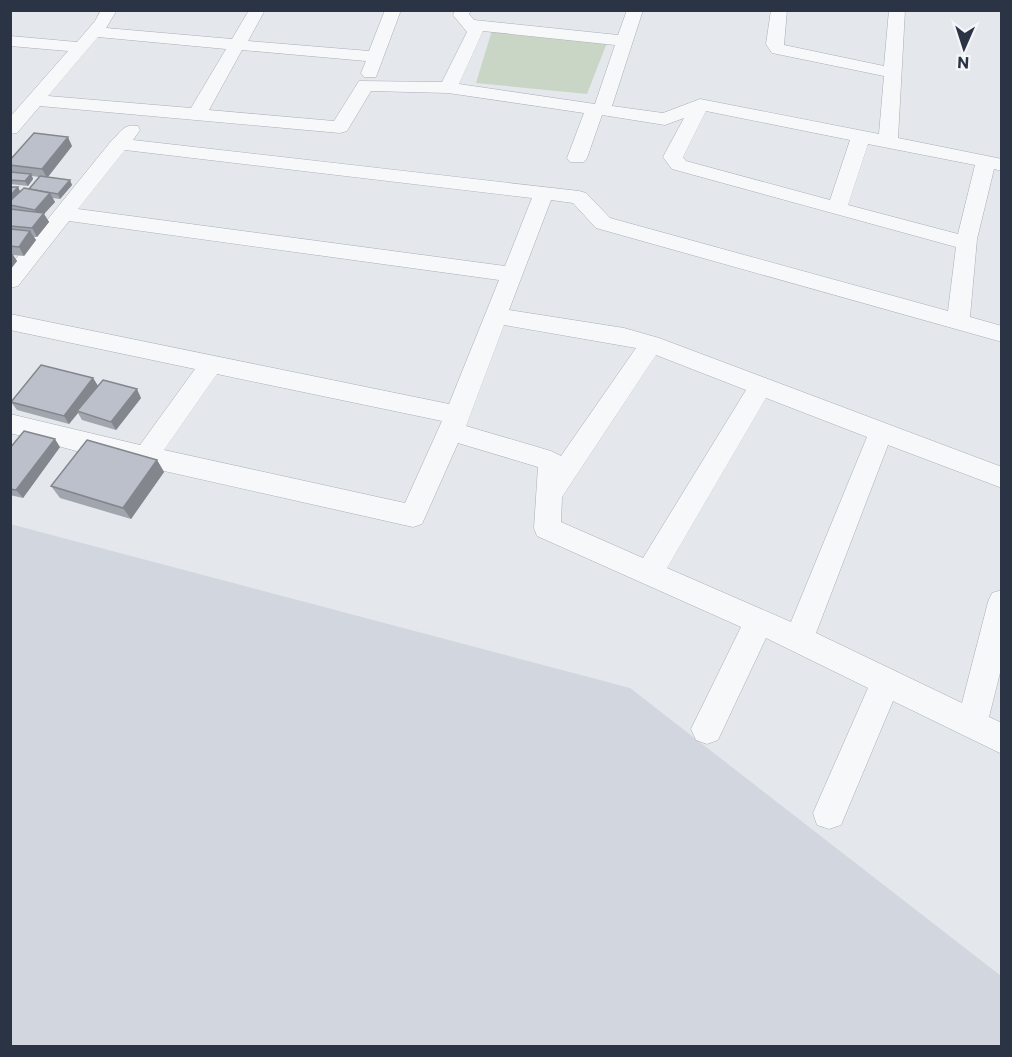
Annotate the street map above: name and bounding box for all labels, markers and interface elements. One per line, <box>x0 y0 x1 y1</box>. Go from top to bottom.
north arrow <box>934 18 994 78</box>
text: N <box>957 54 970 73</box>

